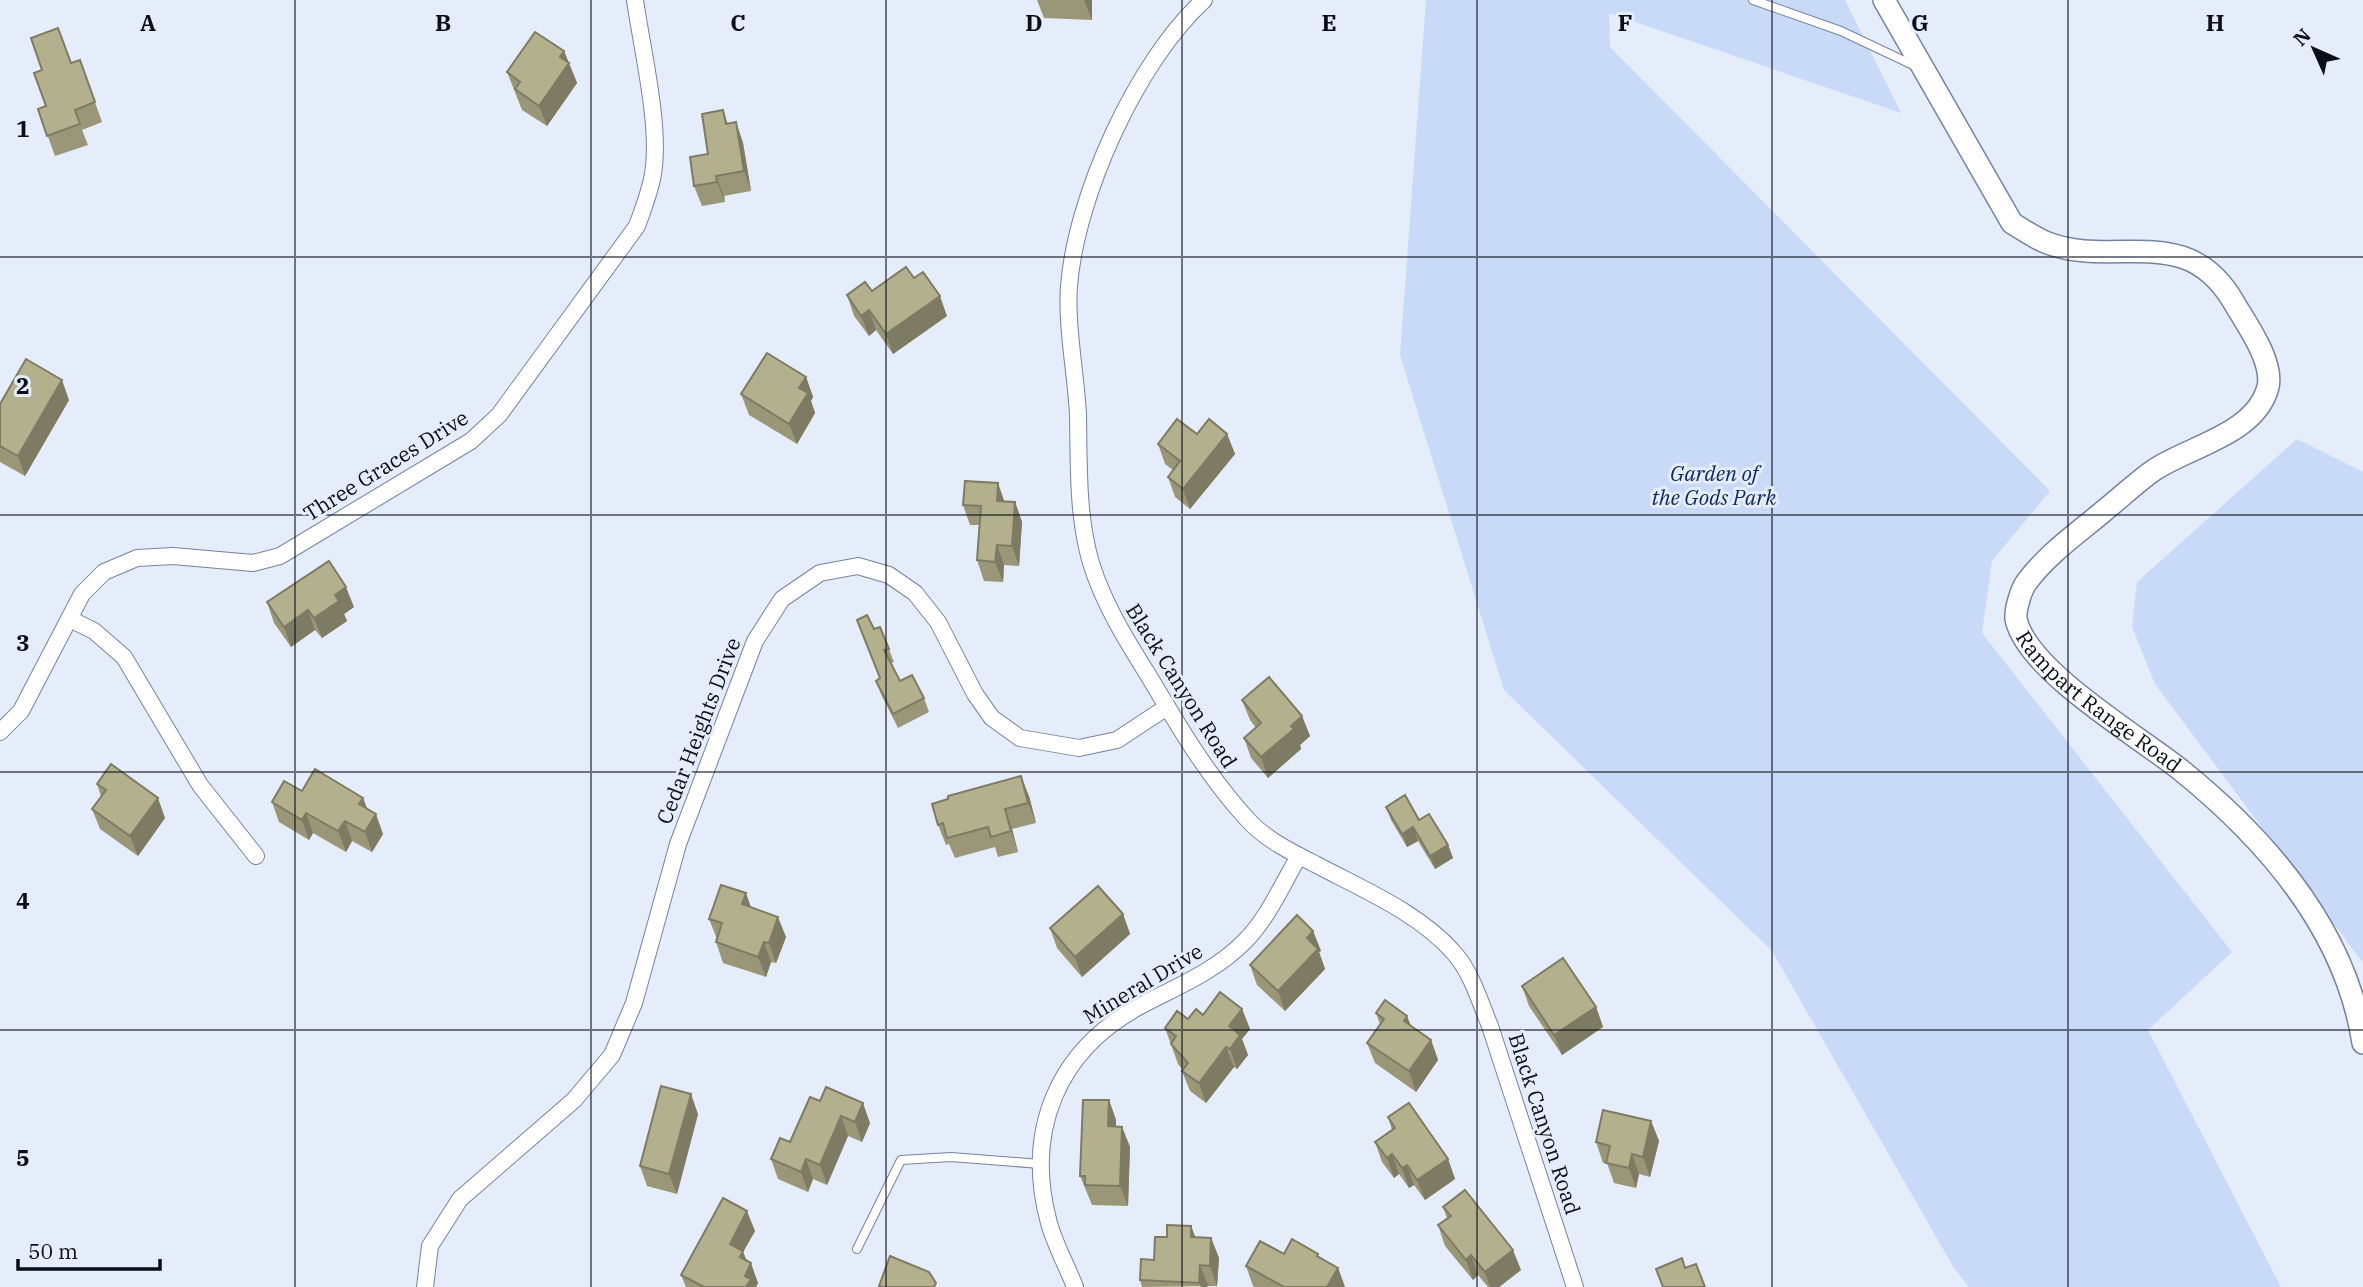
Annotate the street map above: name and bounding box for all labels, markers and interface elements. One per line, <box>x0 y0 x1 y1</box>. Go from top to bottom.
text: A <box>140 7 156 37</box>
text: B <box>435 7 451 37</box>
text: C <box>730 7 746 37</box>
text: D <box>1025 7 1043 37</box>
text: E <box>1321 7 1337 37</box>
text: F <box>1618 7 1632 37</box>
text: G <box>1911 7 1929 37</box>
text: H <box>2206 7 2224 37</box>
north arrow <box>2279 14 2349 84</box>
text: N <box>2288 23 2316 51</box>
text: 1 <box>16 113 30 143</box>
text: 2 <box>16 370 30 400</box>
street label: Three Graces Drive <box>298 403 473 527</box>
park label: Garden of the Gods Park <box>1652 459 1777 511</box>
street label: Black Canyon Road <box>1120 598 1244 773</box>
street label: Rampart Range Road <box>2010 625 2188 779</box>
text: 3 <box>16 627 30 657</box>
street label: Cedar Heights Drive <box>650 633 747 828</box>
text: 4 <box>16 885 30 915</box>
street label: Mineral Drive <box>1078 936 1207 1030</box>
street label: Black Canyon Road <box>1502 1029 1588 1218</box>
text: 5 <box>16 1142 30 1172</box>
scale bar <box>18 1228 159 1272</box>
text: 50 m <box>28 1237 78 1265</box>

